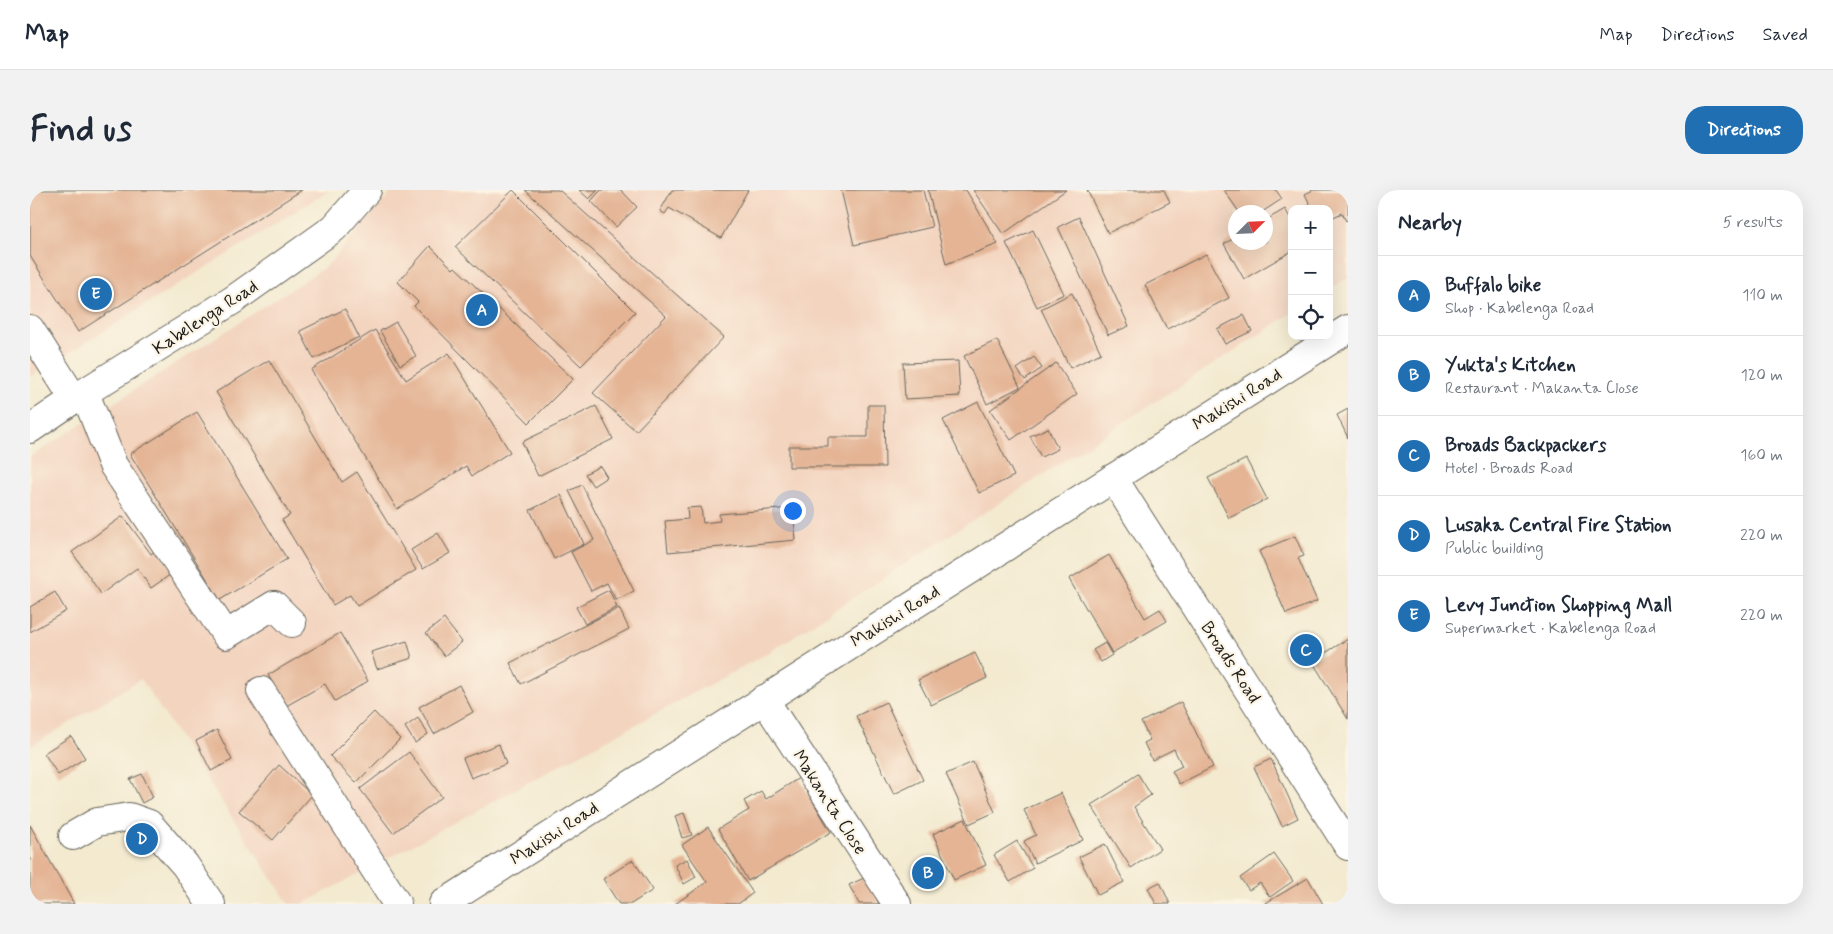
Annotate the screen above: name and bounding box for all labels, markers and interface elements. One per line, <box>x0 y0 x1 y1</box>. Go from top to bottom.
text: Map <box>25 19 69 50</box>
text: Map <box>1600 23 1633 47</box>
text: Directions <box>1661 23 1735 47</box>
text: Saved <box>1763 23 1808 47</box>
button: Directions <box>1685 106 1803 154</box>
text: Find us <box>30 107 132 153</box>
north arrow <box>1228 205 1273 250</box>
map controls <box>1288 205 1333 340</box>
button: + <box>1288 205 1333 250</box>
text: Nearby <box>1398 209 1462 237</box>
text: 5 results <box>1723 212 1783 233</box>
button: − <box>1288 250 1333 295</box>
text: Buffalo bike <box>1445 273 1541 298</box>
pin: E <box>80 275 112 313</box>
street label: Kabelenga Road <box>148 275 263 362</box>
text: A <box>1409 285 1419 306</box>
text: 110 m <box>1742 285 1783 306</box>
pin: A <box>466 291 498 329</box>
button: locate <box>1288 295 1333 340</box>
text: Shop · Kabelenga Road <box>1445 298 1594 319</box>
text: Yukta's Kitchen <box>1445 353 1576 378</box>
street label: Makishi Road <box>1188 363 1287 437</box>
text: B <box>1409 365 1419 386</box>
text: 120 m <box>1741 365 1783 386</box>
text: Restaurant · Makanta Close <box>1445 378 1639 399</box>
text: Broads Backpackers <box>1445 433 1606 458</box>
text: C <box>1408 445 1420 466</box>
text: 160 m <box>1740 445 1783 466</box>
text: Hotel · Broads Road <box>1445 458 1573 479</box>
your location <box>780 498 806 524</box>
text: Lusaka Central Fire Station <box>1445 513 1672 538</box>
text: D <box>1408 525 1420 546</box>
text: 220 m <box>1740 525 1783 546</box>
text: Public building <box>1445 538 1544 559</box>
street label: Makishi Road <box>846 580 945 654</box>
text: Levy Junction Shopping Mall <box>1445 593 1672 618</box>
text: E <box>1409 605 1419 626</box>
text: 220 m <box>1740 605 1783 626</box>
street label: Broads Road <box>1195 617 1266 708</box>
text: Supermarket · Kabelenga Road <box>1445 618 1656 639</box>
pin: C <box>1290 631 1322 669</box>
street label: Makanta Close <box>786 746 872 860</box>
street label: Makishi Road <box>506 796 603 871</box>
pin: D <box>126 820 158 858</box>
pin: B <box>912 854 944 892</box>

